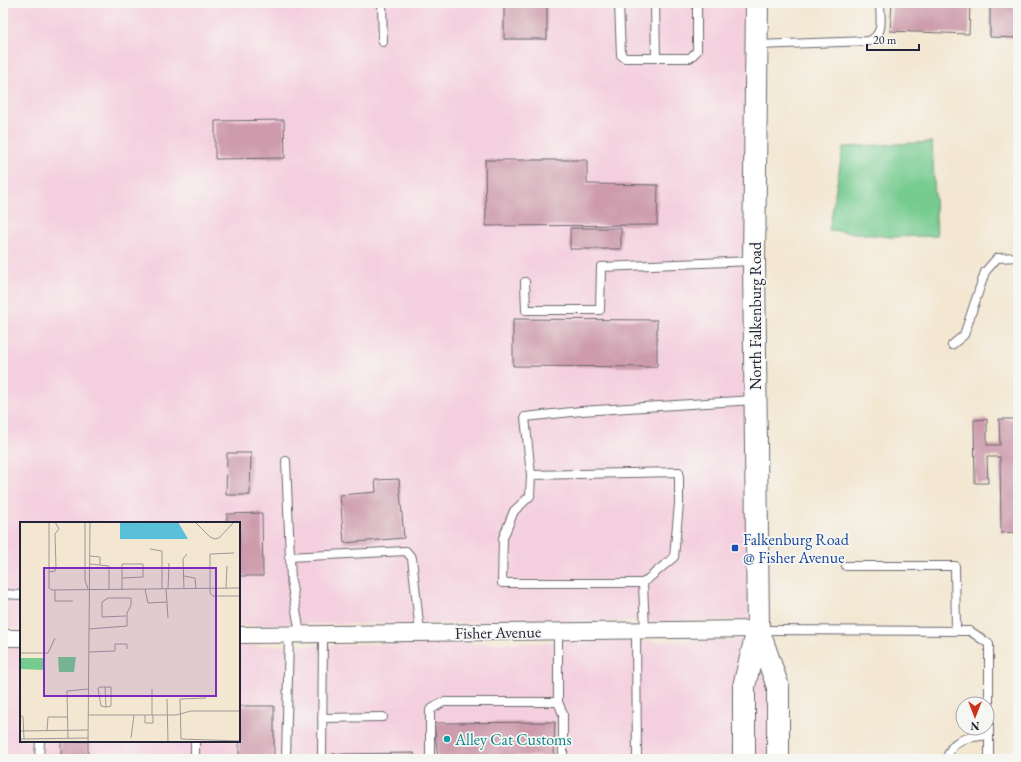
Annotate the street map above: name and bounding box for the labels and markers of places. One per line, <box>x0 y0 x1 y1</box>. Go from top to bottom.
place label: Falkenburg Road @ Fisher Avenue <box>743 529 850 568</box>
marker: Falkenburg Road @ Fisher Avenue <box>730 543 740 553</box>
place label: Alley Cat Customs <box>454 729 572 750</box>
marker: Alley Cat Customs <box>442 734 452 744</box>

